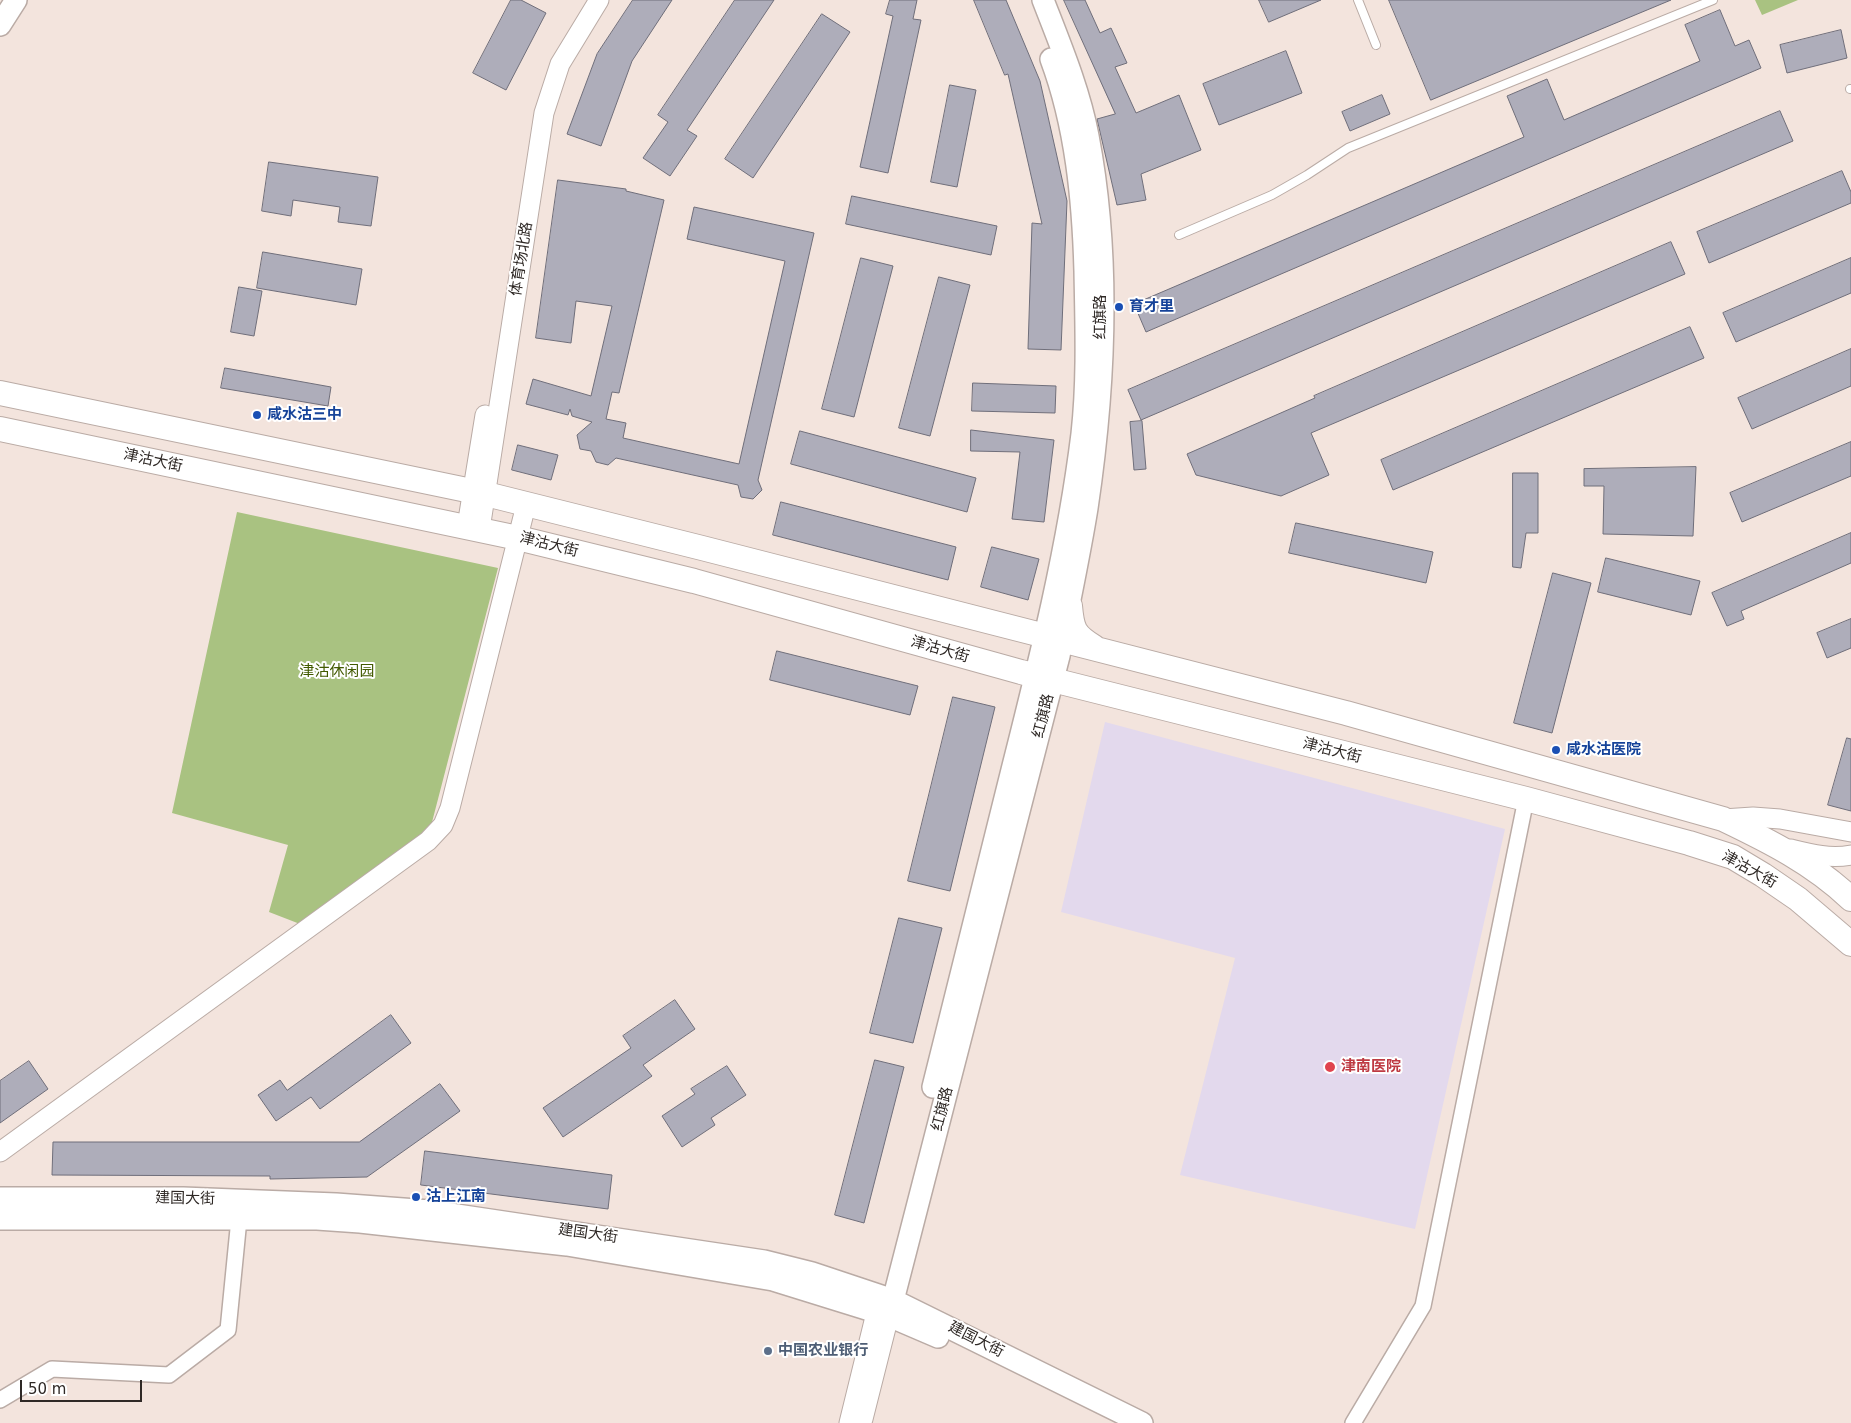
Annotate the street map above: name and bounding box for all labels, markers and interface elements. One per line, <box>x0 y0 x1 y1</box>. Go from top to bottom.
street label: 体育场北路 <box>507 221 537 297</box>
street label: 红旗路 <box>1092 295 1110 339</box>
place label: 育才里 <box>1129 298 1174 316</box>
marker: 育才里 <box>1113 301 1125 313</box>
place label: 咸水沽三中 <box>267 406 342 424</box>
marker: 咸水沽三中 <box>251 409 263 421</box>
street label: 津沽大街 <box>122 446 184 476</box>
street label: 津沽大街 <box>518 529 580 561</box>
street label: 津沽大街 <box>909 633 971 667</box>
park label: 津沽休闲园 <box>300 663 374 681</box>
street label: 红旗路 <box>1030 692 1058 740</box>
street label: 津沽大街 <box>1301 735 1363 767</box>
place label: 咸水沽医院 <box>1566 741 1641 759</box>
marker: 咸水沽医院 <box>1550 744 1562 756</box>
street label: 津沽大街 <box>1718 848 1780 892</box>
place label: 津南医院 <box>1341 1058 1401 1076</box>
marker: 津南医院 <box>1323 1060 1337 1074</box>
street label: 红旗路 <box>929 1085 957 1133</box>
place label: 沽上江南 <box>426 1188 486 1206</box>
street label: 建国大街 <box>155 1189 215 1209</box>
marker: 沽上江南 <box>410 1191 422 1203</box>
street label: 建国大街 <box>557 1221 619 1247</box>
street label: 建国大街 <box>945 1318 1007 1362</box>
place label: 中国农业银行 <box>778 1342 868 1360</box>
marker: 中国农业银行 <box>762 1345 774 1357</box>
scale bar <box>22 1370 145 1402</box>
text: 50 m <box>28 1380 66 1398</box>

